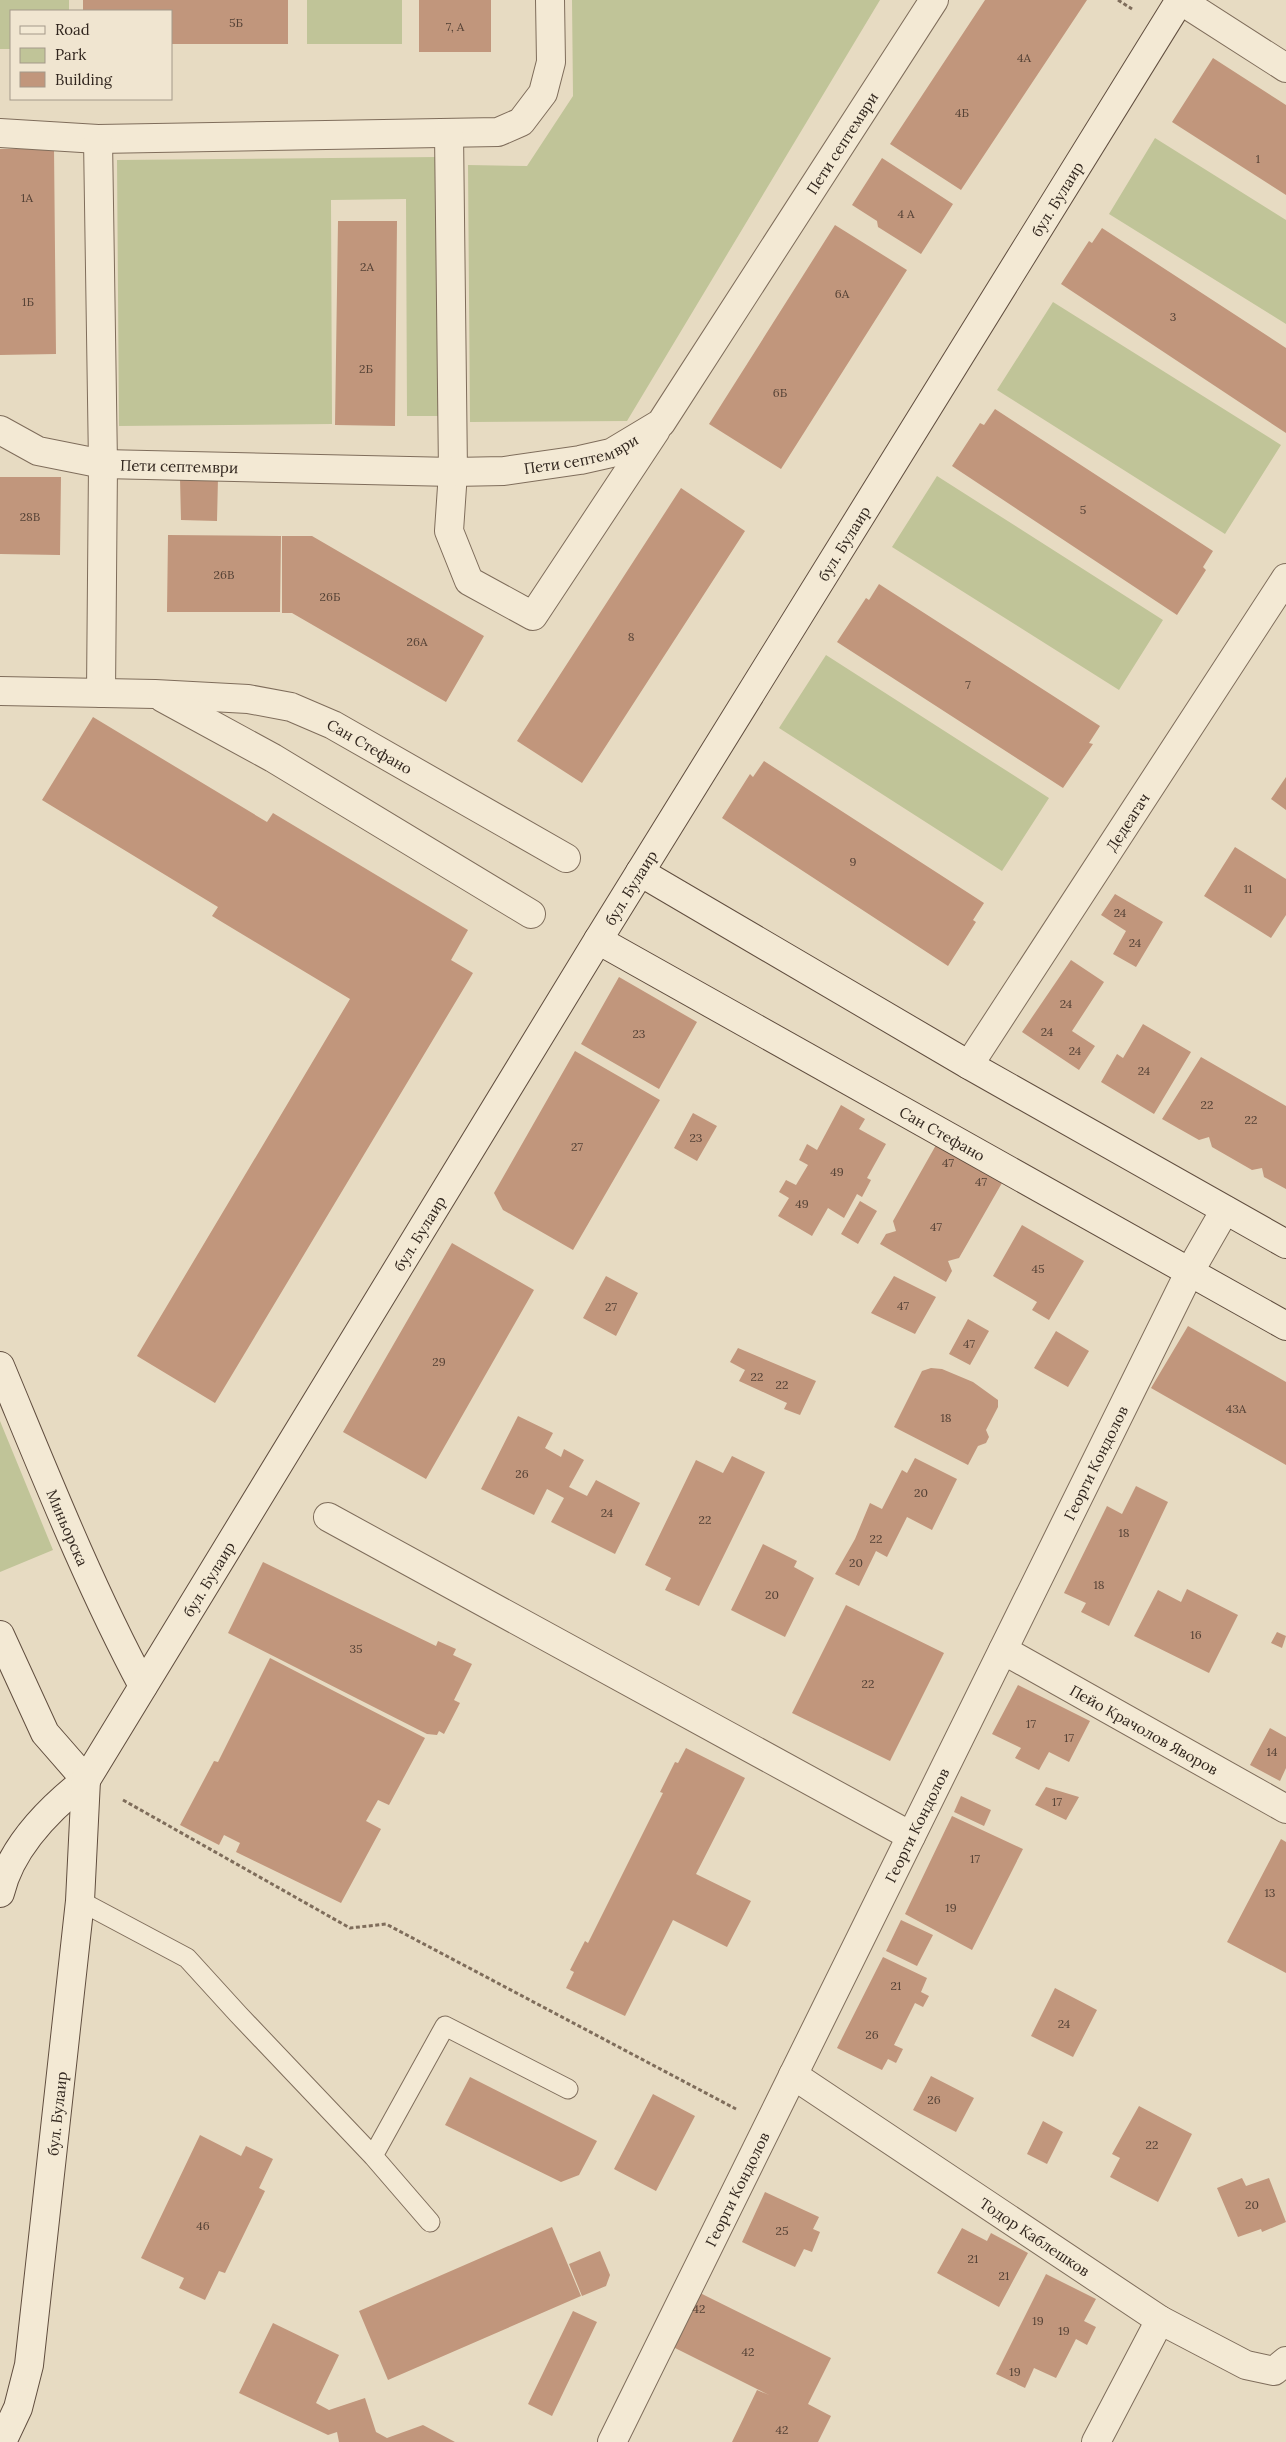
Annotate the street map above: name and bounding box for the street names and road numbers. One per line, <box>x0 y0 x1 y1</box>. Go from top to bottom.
street label: Пети септември <box>802 88 882 198</box>
street label: бул. Булаир <box>1026 158 1087 240</box>
street label: Пети септември <box>523 430 641 478</box>
street label: Пети септември <box>120 455 239 477</box>
street label: бул. Булаир <box>813 502 874 584</box>
street label: Сан Стефано <box>324 714 416 778</box>
street label: Дедеагач <box>1101 789 1153 855</box>
street label: бул. Булаир <box>600 846 661 929</box>
street label: Сан Стефано <box>896 1102 989 1165</box>
street label: бул. Булаир <box>389 1192 450 1274</box>
street label: Георги Кондолов <box>1059 1402 1132 1523</box>
street label: Миньорска <box>43 1486 93 1569</box>
street label: бул. Булаир <box>178 1538 239 1620</box>
street label: Пейо Крачолов Яворов <box>1067 1680 1222 1779</box>
street label: Георги Кондолов <box>880 1765 953 1885</box>
street label: бул. Булаир <box>43 2070 71 2157</box>
street label: Георги Кондолов <box>701 2129 773 2250</box>
street label: Тодор Каблешков <box>976 2193 1094 2280</box>

